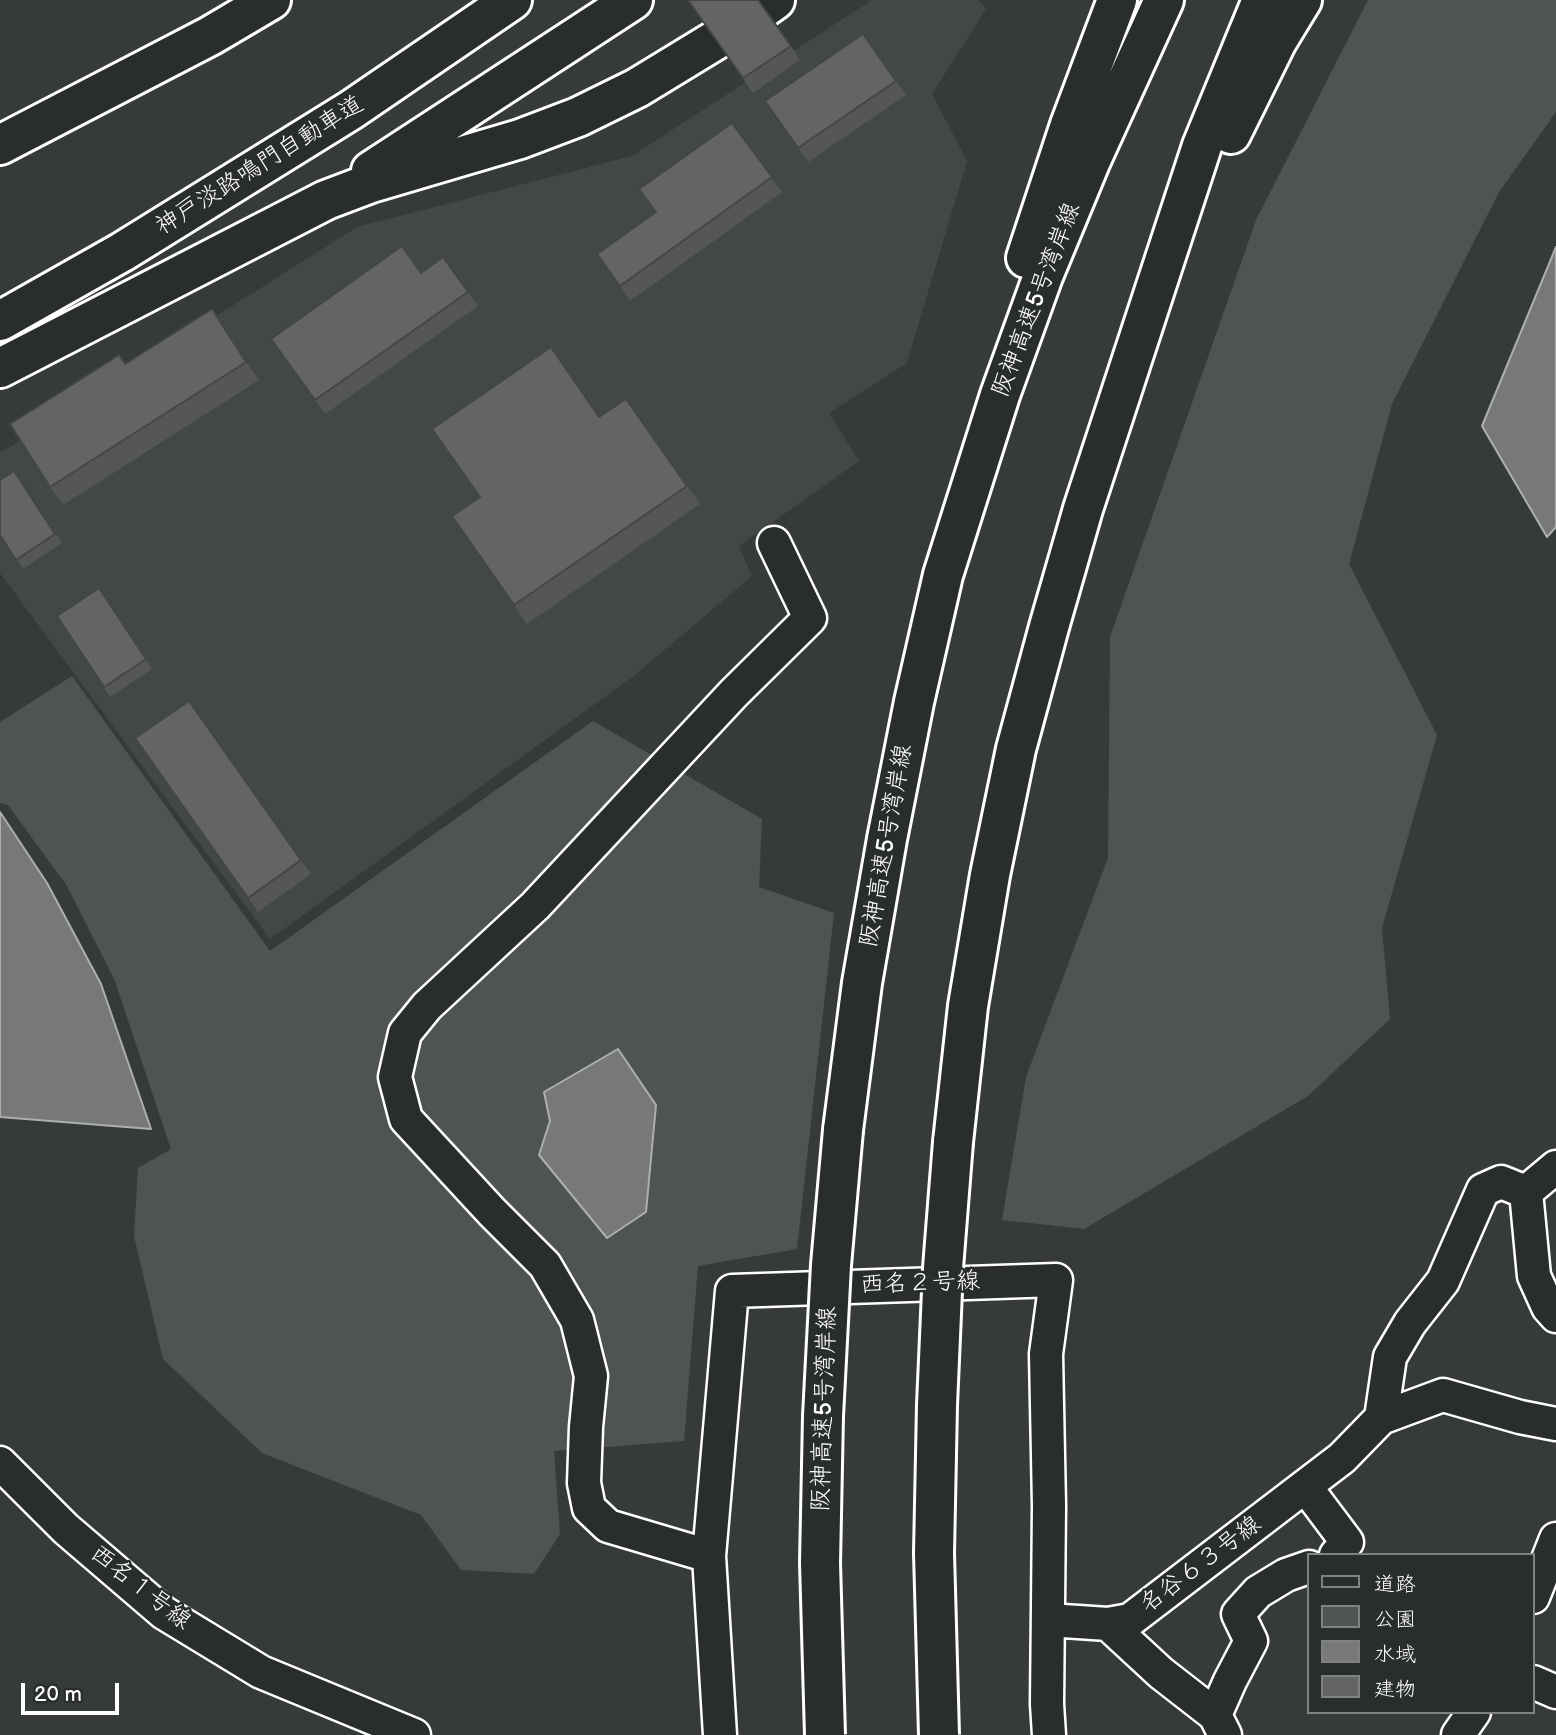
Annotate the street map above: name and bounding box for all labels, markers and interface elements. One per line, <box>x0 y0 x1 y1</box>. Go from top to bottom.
street label: 神戸淡路鳴門自動車道 <box>151 90 369 242</box>
street label: 阪神高速5号湾岸線 <box>987 199 1087 401</box>
street label: 阪神高速5号湾岸線 <box>855 742 919 950</box>
street label: 西名２号線 <box>860 1268 980 1300</box>
street label: 阪神高速5号湾岸線 <box>807 1306 843 1512</box>
street label: 名谷６３号線 <box>1135 1510 1267 1620</box>
street label: 西名１号線 <box>84 1540 196 1636</box>
legend <box>1308 1553 1535 1714</box>
text: 道路 <box>1374 1572 1416 1597</box>
text: 公園 <box>1374 1607 1416 1632</box>
text: 水域 <box>1374 1642 1416 1667</box>
scale bar <box>24 1668 122 1712</box>
text: 建物 <box>1374 1677 1416 1702</box>
text: 20 m <box>34 1682 82 1707</box>

